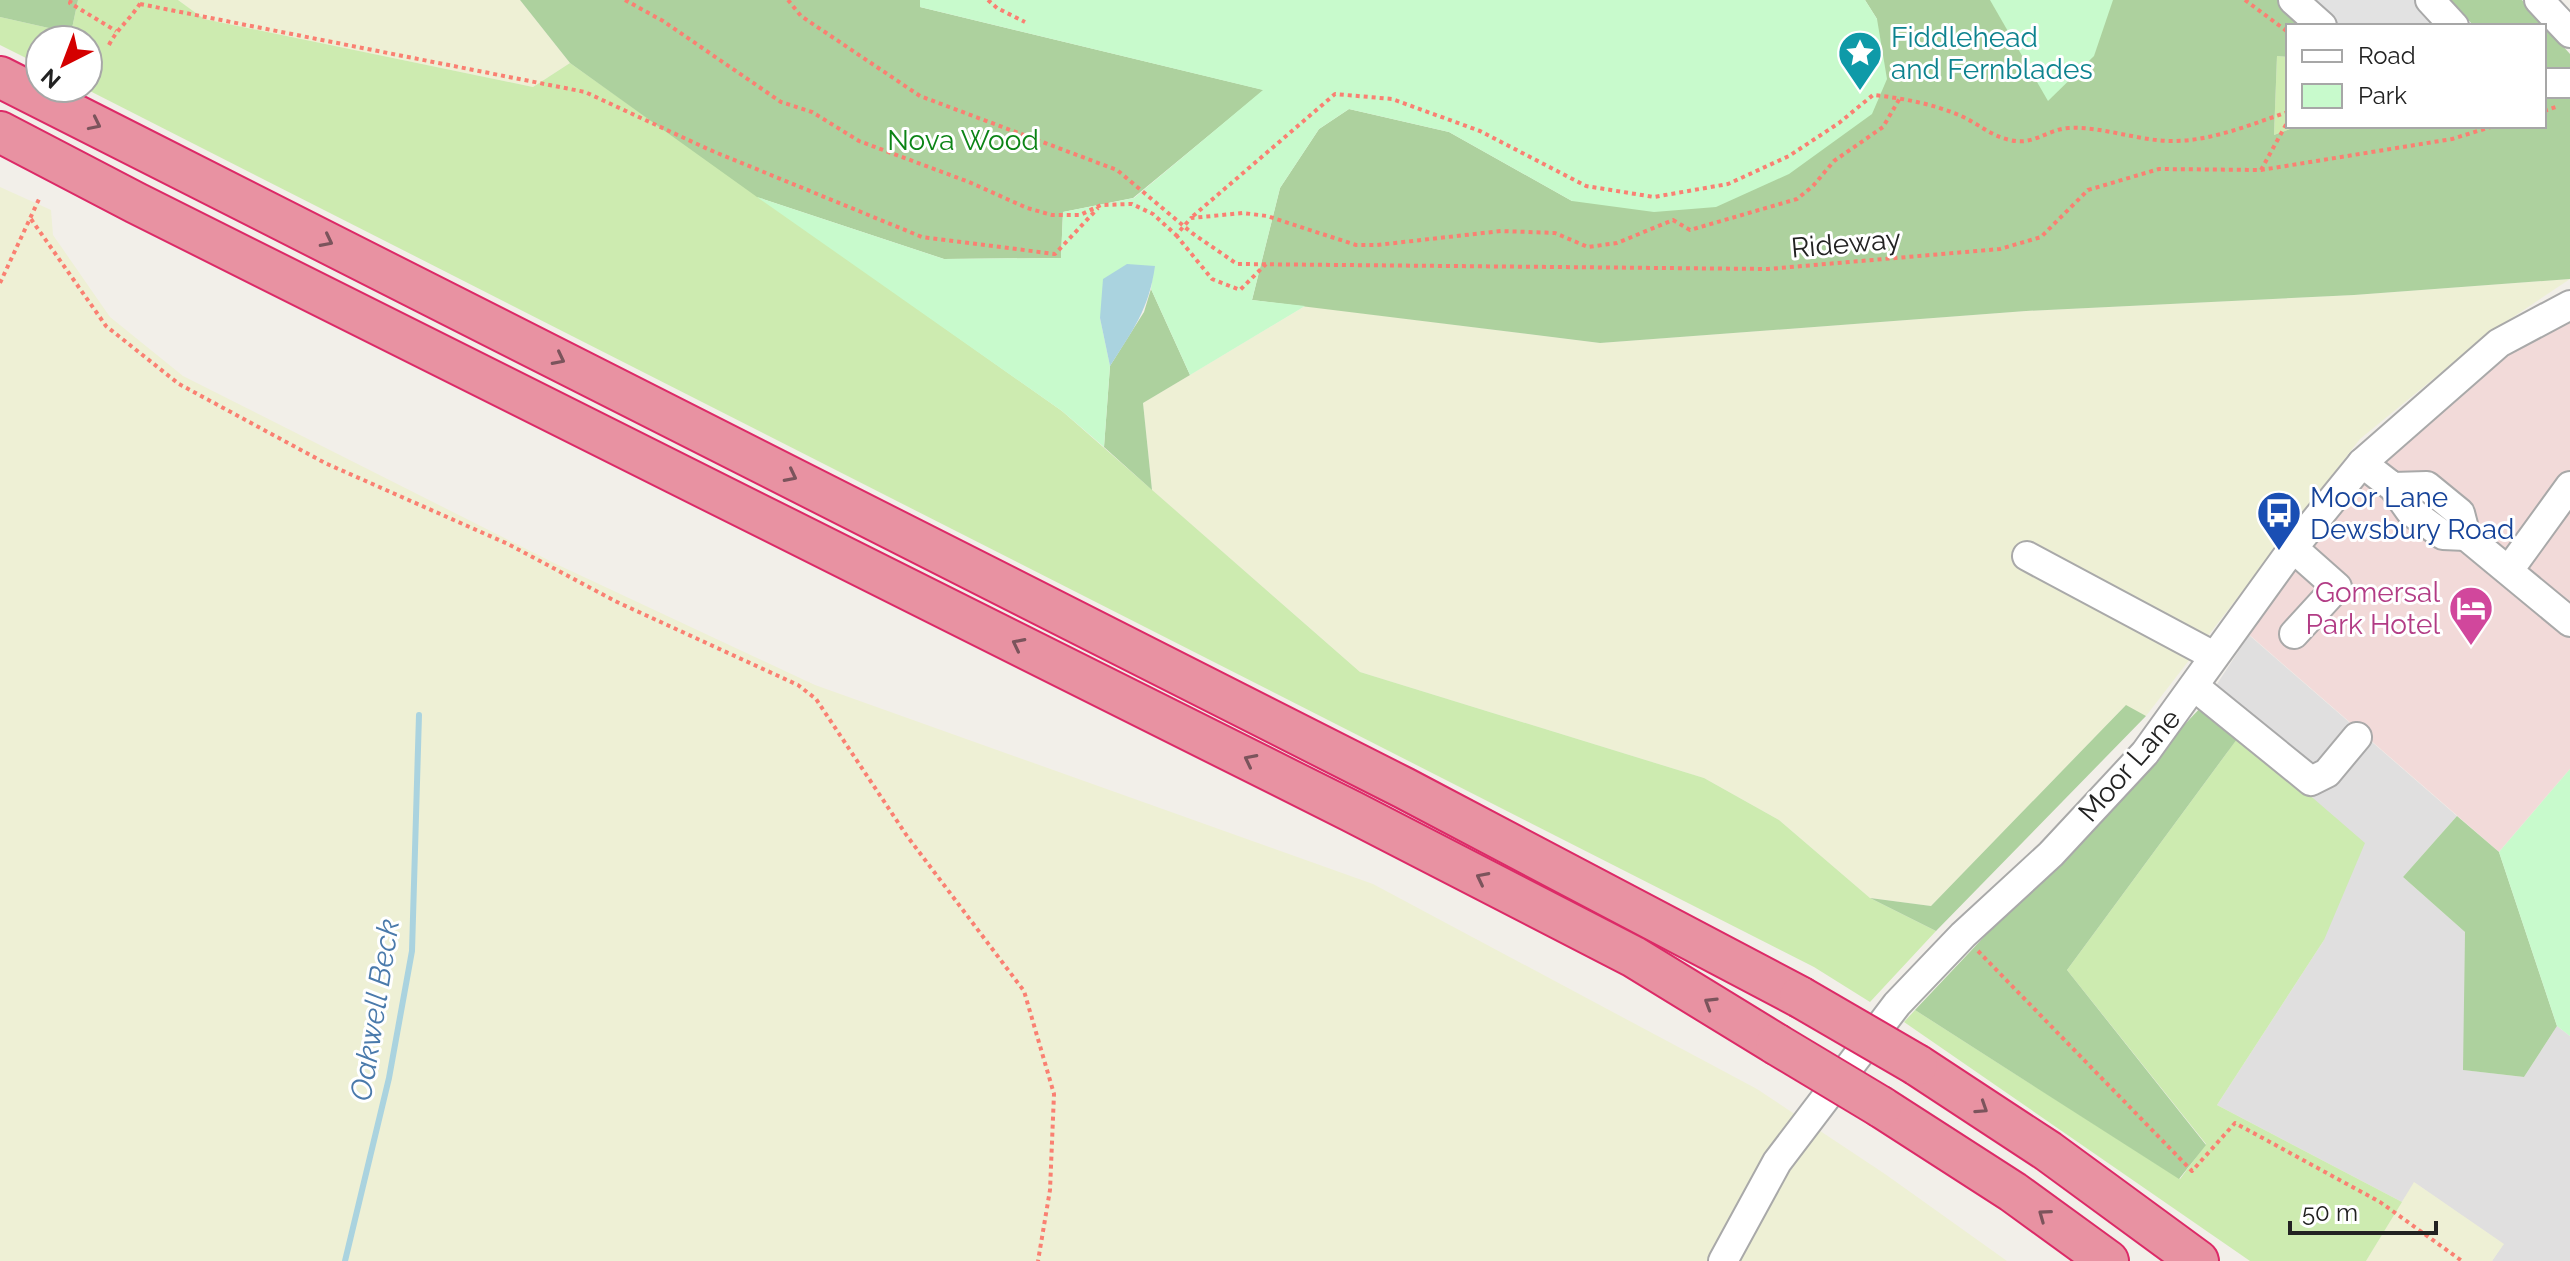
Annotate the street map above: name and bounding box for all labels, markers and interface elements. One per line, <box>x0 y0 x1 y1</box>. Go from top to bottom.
place label: Fiddlehead and Fernblades <box>1891 21 2093 86</box>
north arrow <box>24 24 104 104</box>
legend <box>2286 24 2546 128</box>
place icon: Fiddlehead and Fernblades <box>1836 29 1884 92</box>
text: Road <box>2358 41 2416 70</box>
text: N <box>36 64 66 94</box>
text: Park <box>2358 81 2407 110</box>
one-way arrow <box>86 114 101 130</box>
park label: Nova Wood <box>887 124 1039 157</box>
street label: Rideway <box>1790 222 1902 265</box>
one-way arrow <box>319 231 334 247</box>
one-way arrow <box>550 349 565 364</box>
one-way arrow <box>782 467 797 482</box>
place label: Moor Lane Dewsbury Road <box>2310 481 2514 546</box>
bus stop icon: Moor Lane Dewsbury Road <box>2255 489 2303 552</box>
place label: Gomersal Park Hotel <box>2306 576 2440 641</box>
hotel icon: Gomersal Park Hotel <box>2447 584 2495 647</box>
one-way arrow <box>1011 638 1026 654</box>
street label: Moor Lane <box>2072 702 2187 828</box>
one-way arrow <box>1244 755 1259 770</box>
one-way arrow <box>1476 873 1490 888</box>
water label: Oakwell Beck <box>343 917 406 1103</box>
one-way arrow <box>1704 997 1719 1013</box>
one-way arrow <box>1973 1098 1988 1113</box>
scale bar <box>2290 1185 2436 1235</box>
text: 50 m <box>2302 1198 2358 1227</box>
one-way arrow <box>2039 1210 2053 1225</box>

